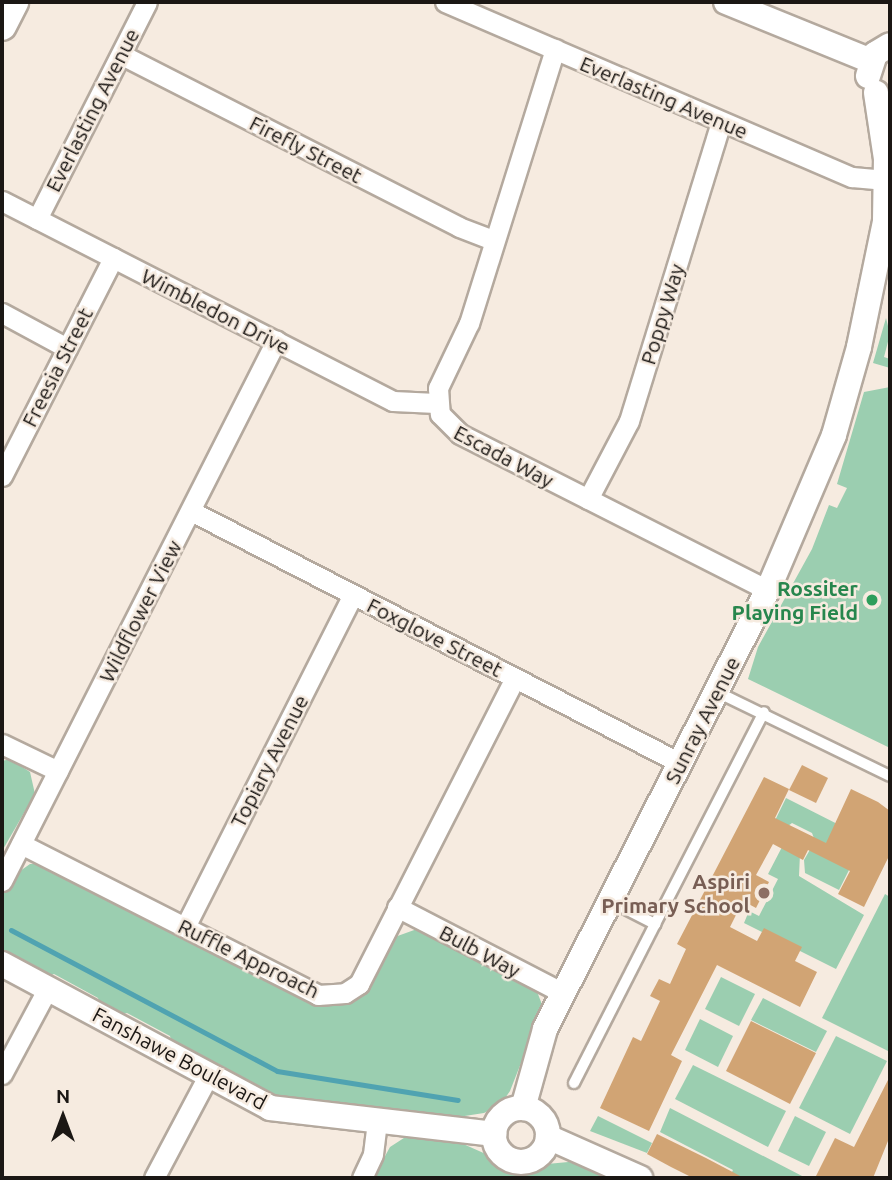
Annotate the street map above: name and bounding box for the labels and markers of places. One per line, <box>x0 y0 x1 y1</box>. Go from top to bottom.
place label: Rossiter Playing Field <box>732 575 858 625</box>
marker: Rossiter Playing Field <box>864 592 880 608</box>
place label: Aspiri Primary School <box>601 868 750 918</box>
marker: Aspiri Primary School <box>756 885 772 901</box>

